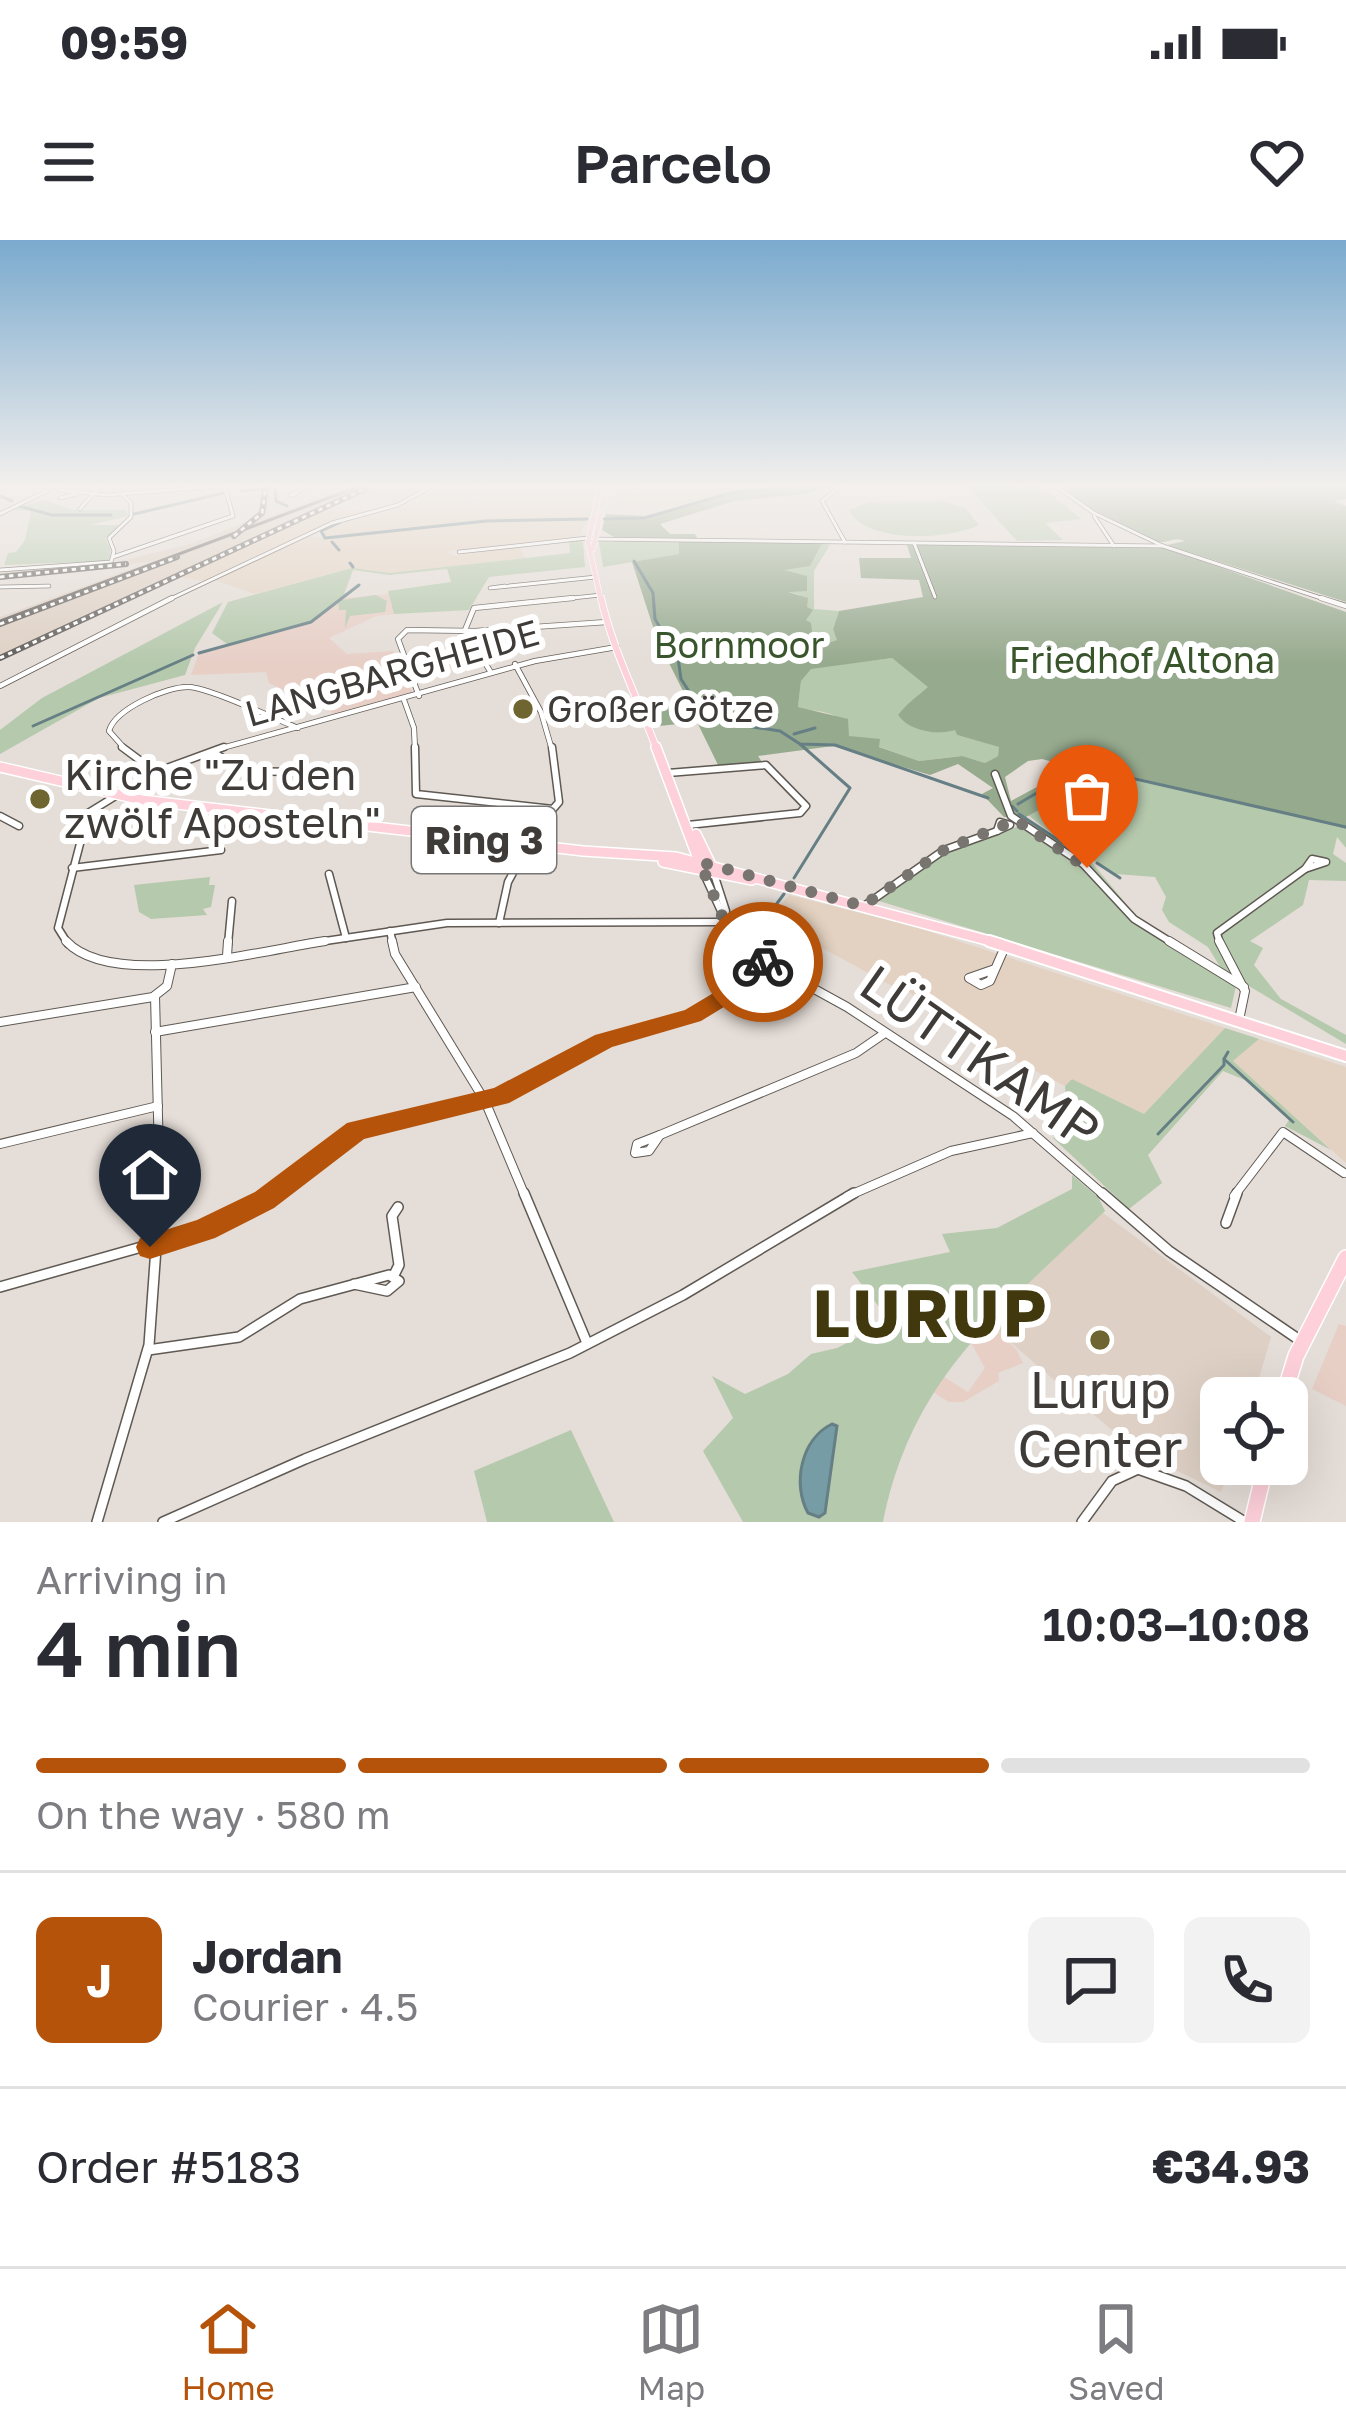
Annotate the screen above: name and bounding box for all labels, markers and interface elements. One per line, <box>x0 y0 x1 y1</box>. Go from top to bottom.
text: 09:59 <box>60 15 188 69</box>
icon: menu <box>36 129 102 195</box>
icon: heart <box>1244 129 1310 195</box>
text: Parcelo <box>574 130 772 195</box>
street label: LANGBARGHEIDE <box>240 610 544 735</box>
park label: Bornmoor <box>653 623 825 666</box>
park label: Friedhof Altona <box>1009 638 1275 681</box>
place label: Großer Götze <box>547 687 774 730</box>
marker: Großer Götze <box>510 696 536 722</box>
pin <box>1036 745 1138 868</box>
place label: Kirche "Zu den zwölf Aposteln" <box>64 749 381 847</box>
icon: bag <box>1054 763 1120 829</box>
marker: Kirche "Zu den zwölf Aposteln" <box>27 786 53 812</box>
road number: Ring 3 <box>412 807 556 873</box>
courier <box>703 902 823 1022</box>
icon: bike <box>730 929 796 995</box>
street label: LÜTTKAMP <box>850 951 1112 1160</box>
pin <box>99 1124 201 1247</box>
icon: home <box>117 1142 183 1208</box>
district label: LURUP <box>812 1272 1050 1352</box>
marker: Lurup Center <box>1087 1327 1113 1353</box>
place label: Lurup Center <box>1018 1358 1183 1478</box>
map controls <box>1200 1377 1308 1485</box>
button: locate <box>1200 1377 1308 1485</box>
text: Arriving in <box>36 1556 227 1603</box>
text: 10:03–10:08 <box>1042 1597 1310 1651</box>
text: 4 min <box>36 1601 241 1694</box>
text: On the way · 580 m <box>36 1791 391 1838</box>
button: chat <box>1028 1917 1154 2043</box>
button: phone <box>1184 1917 1310 2043</box>
text: Jordan <box>192 1929 343 1983</box>
text: J <box>86 1953 112 2007</box>
text: Courier · 4.5 <box>192 1983 418 2030</box>
text: Order #5183 <box>36 2139 301 2193</box>
text: €34.93 <box>1152 2139 1310 2193</box>
tab: Home <box>182 2296 275 2407</box>
tab: Map <box>638 2296 705 2407</box>
tab: Saved <box>1068 2296 1164 2407</box>

